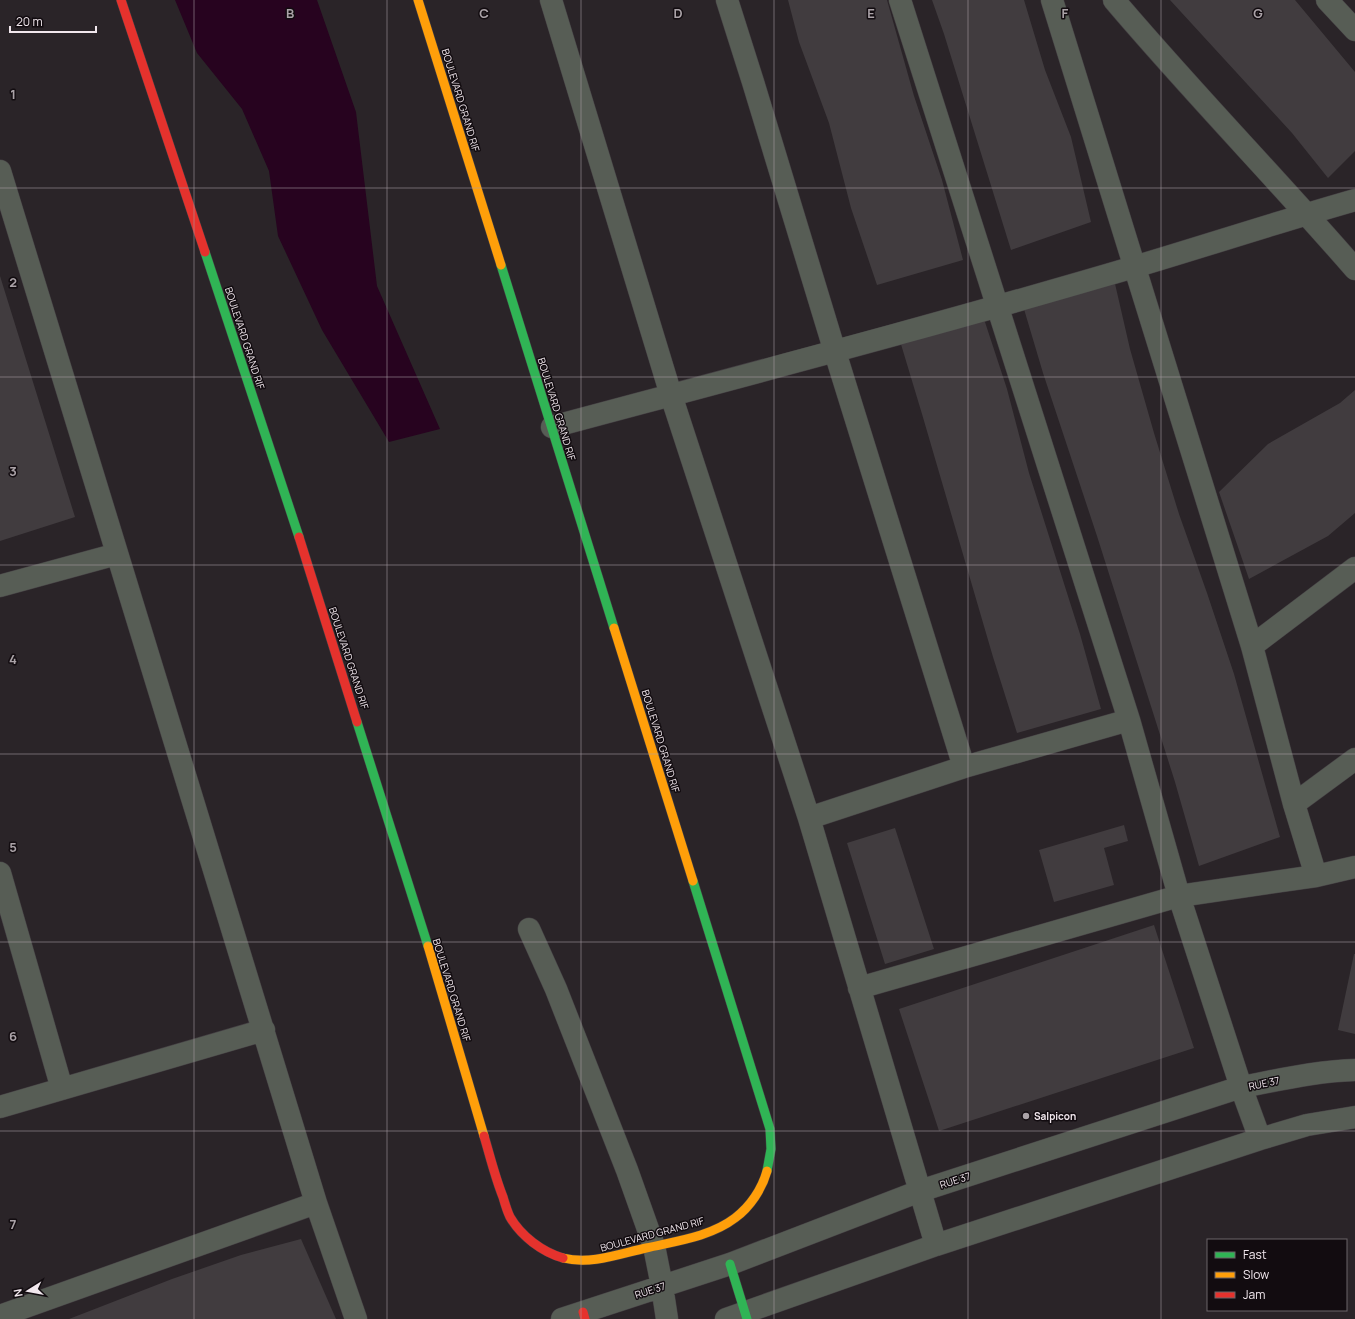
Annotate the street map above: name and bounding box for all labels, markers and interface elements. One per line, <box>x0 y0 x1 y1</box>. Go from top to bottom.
text: B <box>286 4 294 22</box>
text: C <box>479 4 489 22</box>
text: D <box>673 4 683 22</box>
text: E <box>867 4 875 22</box>
text: F <box>1062 4 1069 22</box>
text: G <box>1253 4 1263 22</box>
scale bar <box>10 8 96 34</box>
text: 20 m <box>16 13 43 30</box>
street label: BOULEVARD GRAND RIF <box>439 47 483 153</box>
text: 1 <box>10 85 16 103</box>
text: 2 <box>9 273 17 291</box>
street label: BOULEVARD GRAND RIF <box>222 285 268 391</box>
street label: BOULEVARD GRAND RIF <box>535 356 579 462</box>
text: 3 <box>9 462 17 480</box>
street label: BOULEVARD GRAND RIF <box>326 605 372 711</box>
text: 4 <box>9 650 17 668</box>
street label: BOULEVARD GRAND RIF <box>639 688 683 794</box>
text: 5 <box>9 838 17 856</box>
street label: BOULEVARD GRAND RIF <box>430 937 474 1043</box>
text: 6 <box>9 1027 17 1045</box>
street label: RUE 37 <box>1247 1073 1281 1093</box>
place label: Salpicon <box>1034 1109 1076 1123</box>
marker: Salpicon <box>1021 1111 1031 1121</box>
street label: RUE 37 <box>938 1168 972 1192</box>
street label: BOULEVARD GRAND RIF <box>599 1213 705 1255</box>
text: 7 <box>10 1215 17 1233</box>
legend <box>1207 1239 1347 1311</box>
text: Fast <box>1243 1246 1267 1263</box>
text: Slow <box>1243 1266 1269 1283</box>
north arrow <box>8 1271 48 1311</box>
street label: RUE 37 <box>633 1278 667 1302</box>
text: Jam <box>1243 1286 1265 1303</box>
text: N <box>10 1288 26 1298</box>

